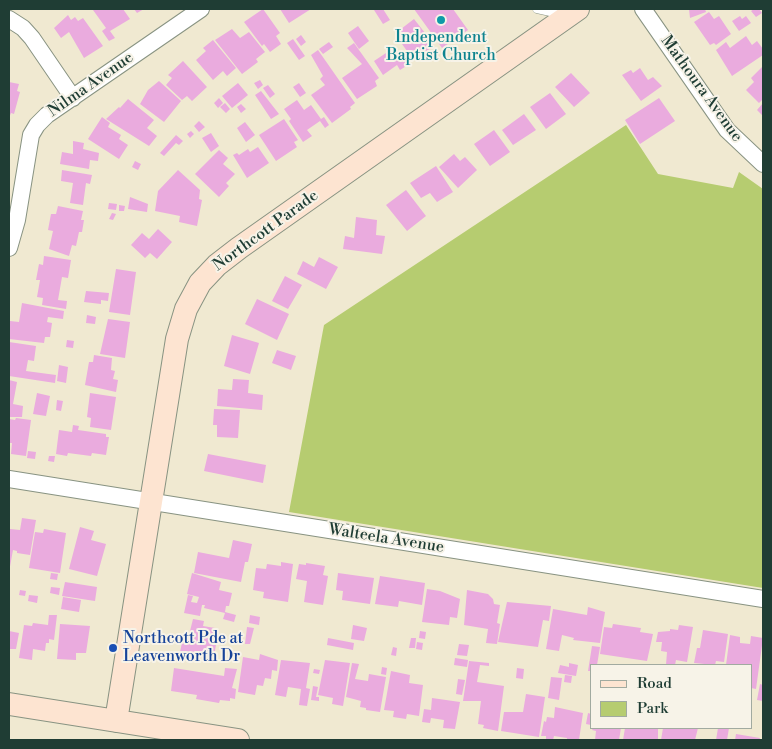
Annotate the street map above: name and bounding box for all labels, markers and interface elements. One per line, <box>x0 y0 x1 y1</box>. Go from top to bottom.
marker: Independent Baptist Church <box>435 14 447 26</box>
place label: Independent Baptist Church <box>386 28 496 66</box>
street label: Mathoura Avenue <box>656 32 746 146</box>
street label: Nilma Avenue <box>45 48 137 122</box>
street label: Northcott Parade <box>210 186 322 276</box>
street label: Walteela Avenue <box>327 520 445 558</box>
place label: Northcott Pde at Leavenworth Dr <box>123 629 243 667</box>
marker: Northcott Pde at Leavenworth Dr <box>107 642 119 654</box>
legend <box>590 664 752 729</box>
text: Road <box>637 674 672 693</box>
text: Park <box>637 699 668 718</box>

